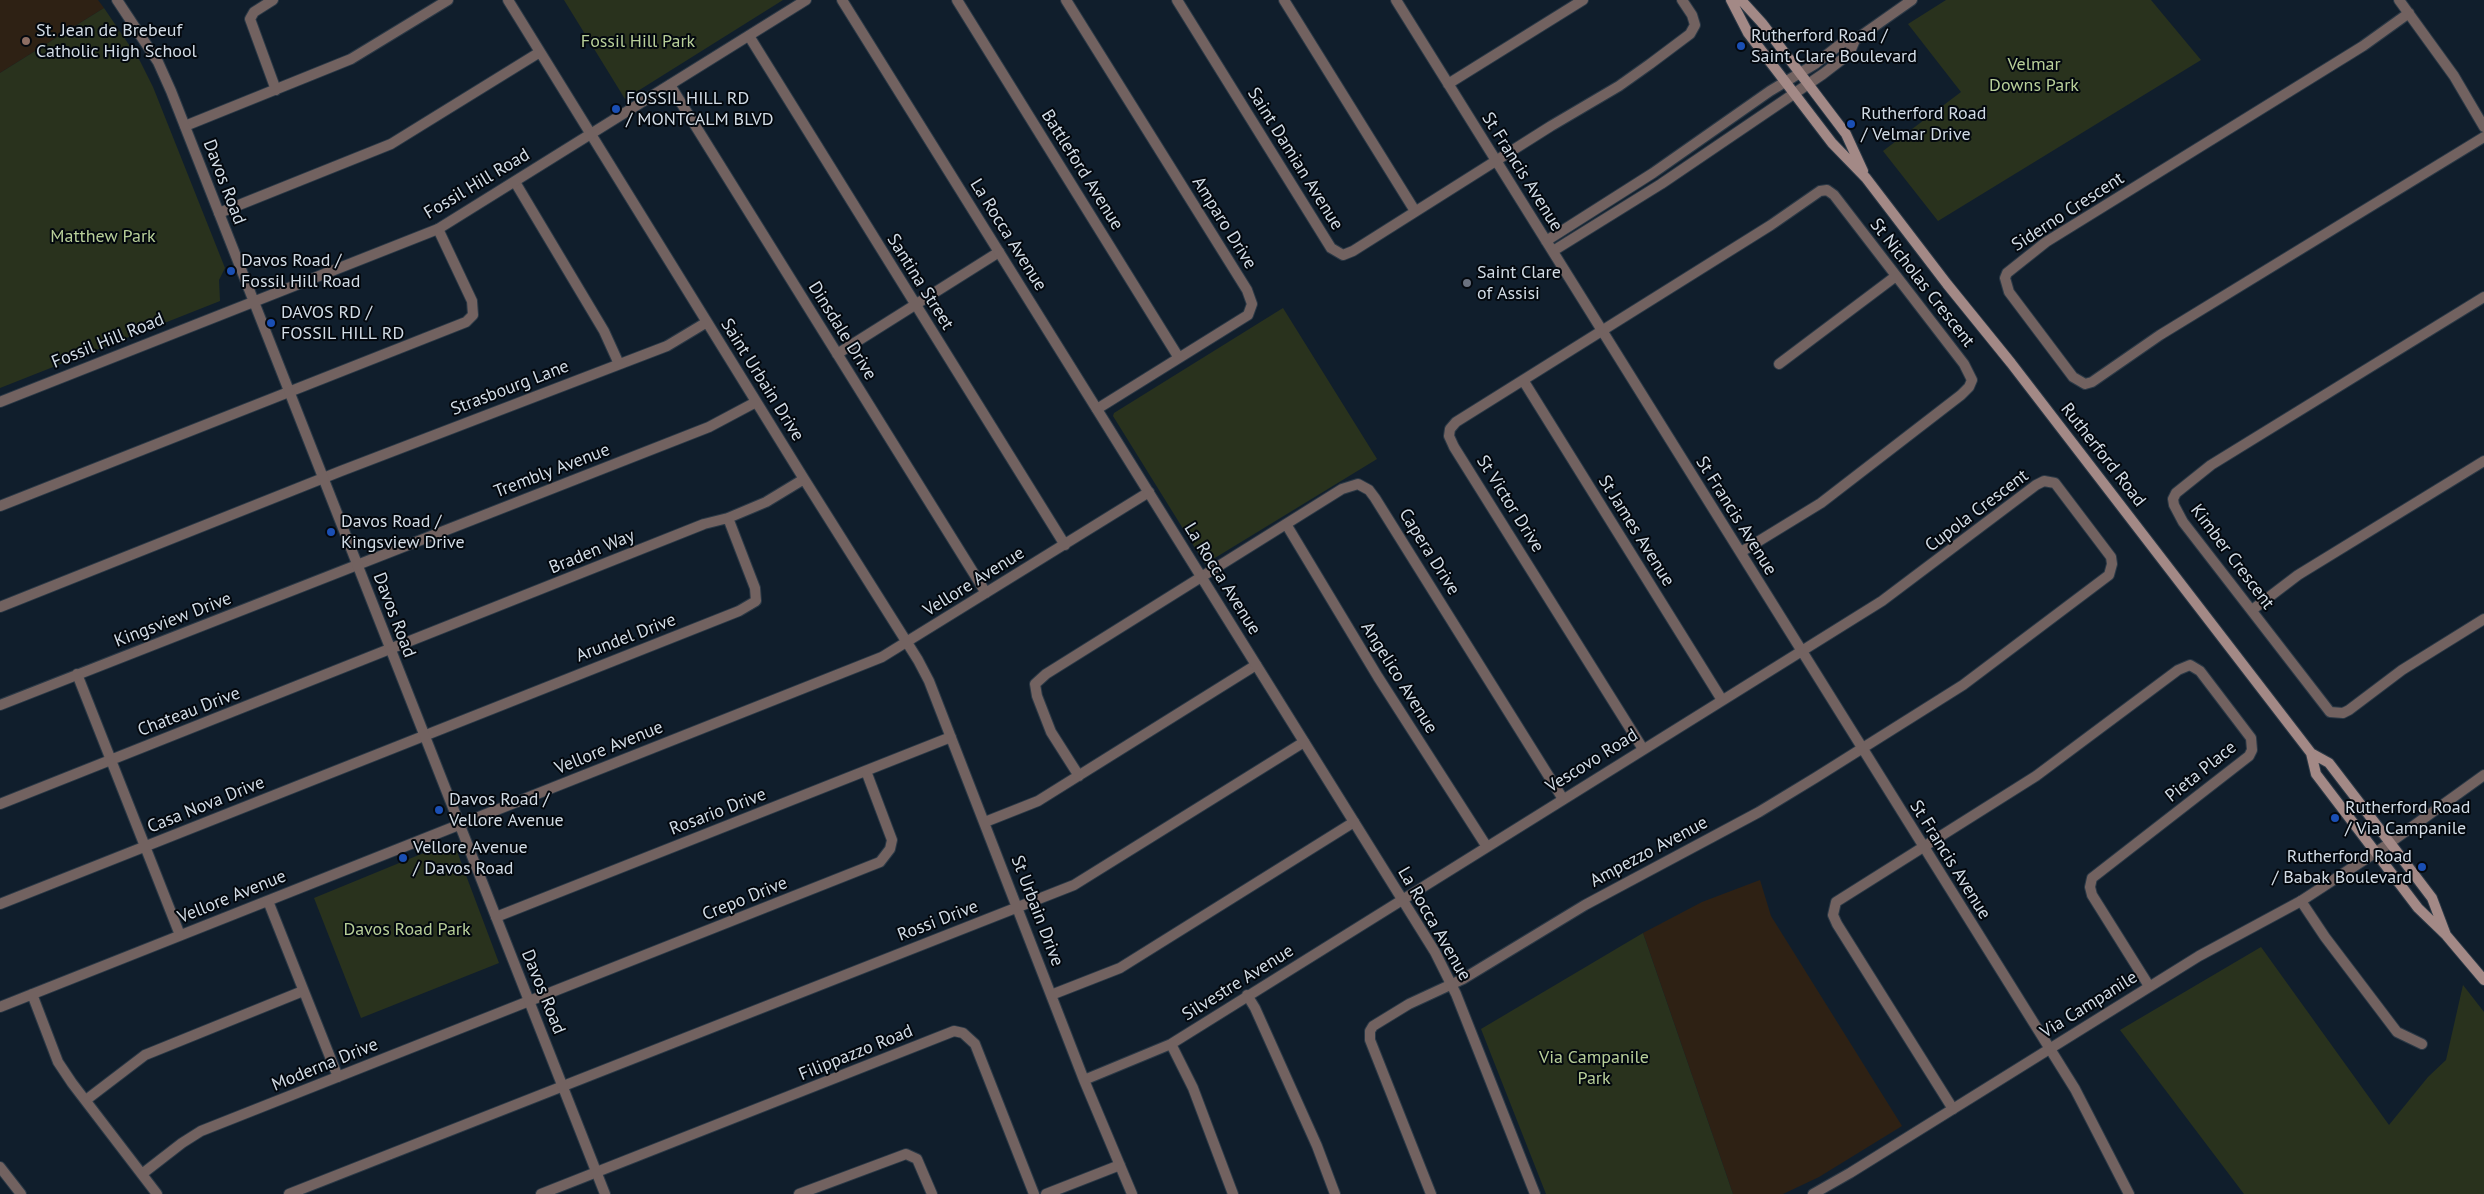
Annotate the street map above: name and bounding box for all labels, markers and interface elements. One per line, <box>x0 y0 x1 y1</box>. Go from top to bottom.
place label: St. Jean de Brebeuf Catholic High School <box>36 20 197 62</box>
place label: Rutherford Road / Saint Clare Boulevard <box>1751 25 1917 68</box>
park label: Fossil Hill Park <box>581 31 695 53</box>
marker: St. Jean de Brebeuf Catholic High School <box>20 35 32 47</box>
marker: Rutherford Road / Saint Clare Boulevard <box>1735 40 1747 52</box>
park label: Velmar Downs Park <box>1989 54 2079 96</box>
street label: Saint Damian Avenue <box>1242 84 1348 234</box>
place label: FOSSIL HILL RD / MONTCALM BLVD <box>626 88 774 130</box>
marker: FOSSIL HILL RD / MONTCALM BLVD <box>610 103 622 115</box>
place label: Rutherford Road / Velmar Drive <box>1861 103 1986 146</box>
street label: Battleford Avenue <box>1036 106 1128 234</box>
street label: St Francis Avenue <box>1477 109 1567 235</box>
marker: Rutherford Road / Velmar Drive <box>1845 118 1857 130</box>
street label: Davos Road <box>198 136 250 228</box>
street label: Fossil Hill Road <box>420 144 534 224</box>
street label: Siderno Crescent <box>2008 168 2128 256</box>
street label: Amparo Drive <box>1187 173 1261 273</box>
street label: La Rocca Avenue <box>965 175 1051 295</box>
street label: St Nicholas Crescent <box>1865 214 1979 352</box>
park label: Matthew Park <box>50 226 156 248</box>
street label: Santina Street <box>882 230 958 334</box>
place label: Davos Road / Fossil Hill Road <box>241 250 360 292</box>
place label: Saint Clare of Assisi <box>1477 262 1561 304</box>
marker: Davos Road / Fossil Hill Road <box>225 265 237 277</box>
marker: Saint Clare of Assisi <box>1461 277 1473 289</box>
street label: Dinsdale Drive <box>803 278 881 384</box>
place label: DAVOS RD / FOSSIL HILL RD <box>281 302 404 344</box>
street label: Fossil Hill Road <box>49 309 167 373</box>
street label: Saint Urbain Drive <box>716 315 808 445</box>
marker: DAVOS RD / FOSSIL HILL RD <box>265 317 277 329</box>
street label: Strasbourg Lane <box>448 356 572 420</box>
street label: Rutherford Road <box>2056 399 2150 511</box>
street label: Trembly Avenue <box>491 439 613 503</box>
street label: St Victor Drive <box>1472 451 1548 557</box>
street label: St Francis Avenue <box>1691 453 1781 579</box>
street label: Cupola Crescent <box>1921 465 2033 557</box>
street label: St James Avenue <box>1593 471 1679 591</box>
street label: Kimber Crescent <box>2186 500 2278 614</box>
street label: Capera Drive <box>1394 505 1464 599</box>
place label: Davos Road / Kingsview Drive <box>341 511 465 554</box>
street label: La Rocca Avenue <box>1179 519 1265 639</box>
street label: Braden Way <box>546 525 638 579</box>
marker: Davos Road / Kingsview Drive <box>325 526 337 538</box>
street label: Vellore Avenue <box>920 542 1028 622</box>
street label: Davos Road <box>368 569 420 661</box>
street label: Kingsview Drive <box>111 588 235 652</box>
street label: Arundel Drive <box>573 609 679 667</box>
street label: Angelico Avenue <box>1356 618 1442 738</box>
street label: Chateau Drive <box>135 683 243 741</box>
street label: Vellore Avenue <box>552 716 666 780</box>
street label: Vescovo Road <box>1542 724 1642 798</box>
street label: Pieta Place <box>2161 737 2241 807</box>
street label: Casa Nova Drive <box>144 772 268 838</box>
street label: Rosario Drive <box>667 784 769 840</box>
place label: Davos Road / Vellore Avenue <box>449 789 564 832</box>
street label: St Francis Avenue <box>1905 797 1995 923</box>
place label: Rutherford Road / Via Campanile <box>2345 797 2470 840</box>
marker: Davos Road / Vellore Avenue <box>433 804 445 816</box>
street label: Ampezzo Avenue <box>1586 812 1712 892</box>
marker: Rutherford Road / Via Campanile <box>2329 812 2341 824</box>
place label: Vellore Avenue / Davos Road <box>413 837 528 880</box>
place label: Rutherford Road / Babak Boulevard <box>2272 846 2412 889</box>
marker: Vellore Avenue / Davos Road <box>397 852 409 864</box>
street label: St Urbain Drive <box>1006 853 1068 969</box>
marker: Rutherford Road / Babak Boulevard <box>2416 861 2428 873</box>
street label: La Rocca Avenue <box>1393 863 1475 985</box>
street label: Vellore Avenue <box>175 865 289 929</box>
street label: Crepo Drive <box>699 872 791 926</box>
street label: Rossi Drive <box>895 896 981 946</box>
park label: Davos Road Park <box>343 919 471 941</box>
street label: Silvestre Avenue <box>1178 940 1298 1026</box>
street label: Davos Road <box>516 947 570 1037</box>
street label: Via Campanile <box>2037 967 2141 1043</box>
street label: Filippazzo Road <box>796 1020 916 1086</box>
street label: Moderna Drive <box>269 1034 381 1096</box>
park label: Via Campanile Park <box>1539 1047 1649 1090</box>

